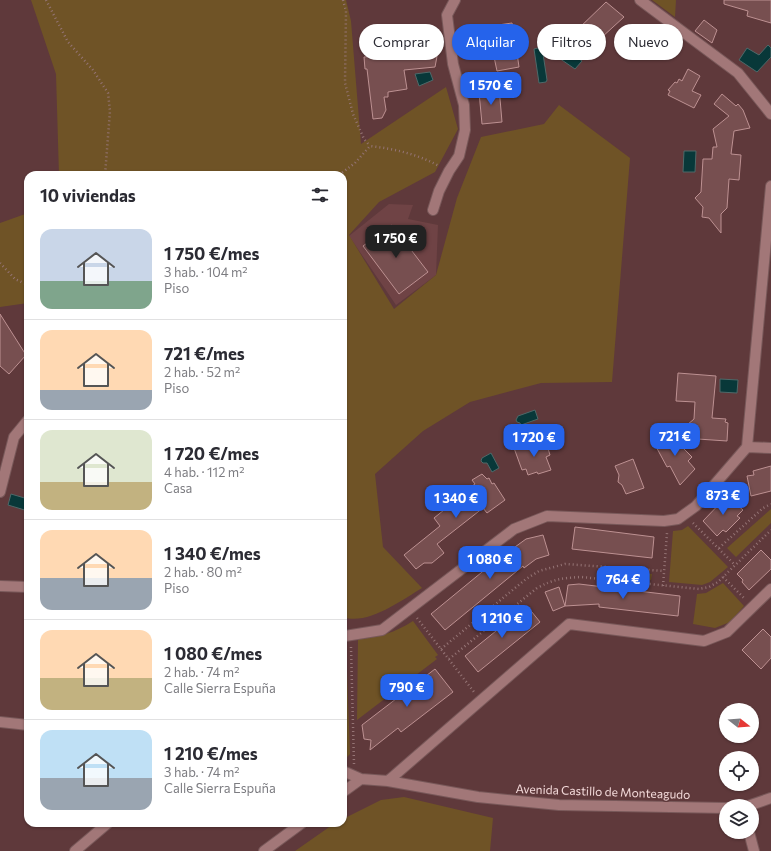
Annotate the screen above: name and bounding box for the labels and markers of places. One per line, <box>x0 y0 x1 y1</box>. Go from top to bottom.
pin: 1 570 € <box>454 72 528 106</box>
pin: 1 750 € <box>359 225 433 259</box>
pin: 721 € <box>647 423 703 457</box>
pin: 1 720 € <box>497 424 571 458</box>
pin: 873 € <box>695 482 751 516</box>
pin: 1 340 € <box>419 485 493 519</box>
pin: 1 080 € <box>453 546 527 580</box>
pin: 764 € <box>595 566 651 600</box>
pin: 1 210 € <box>465 605 539 639</box>
pin: 790 € <box>379 674 435 708</box>

